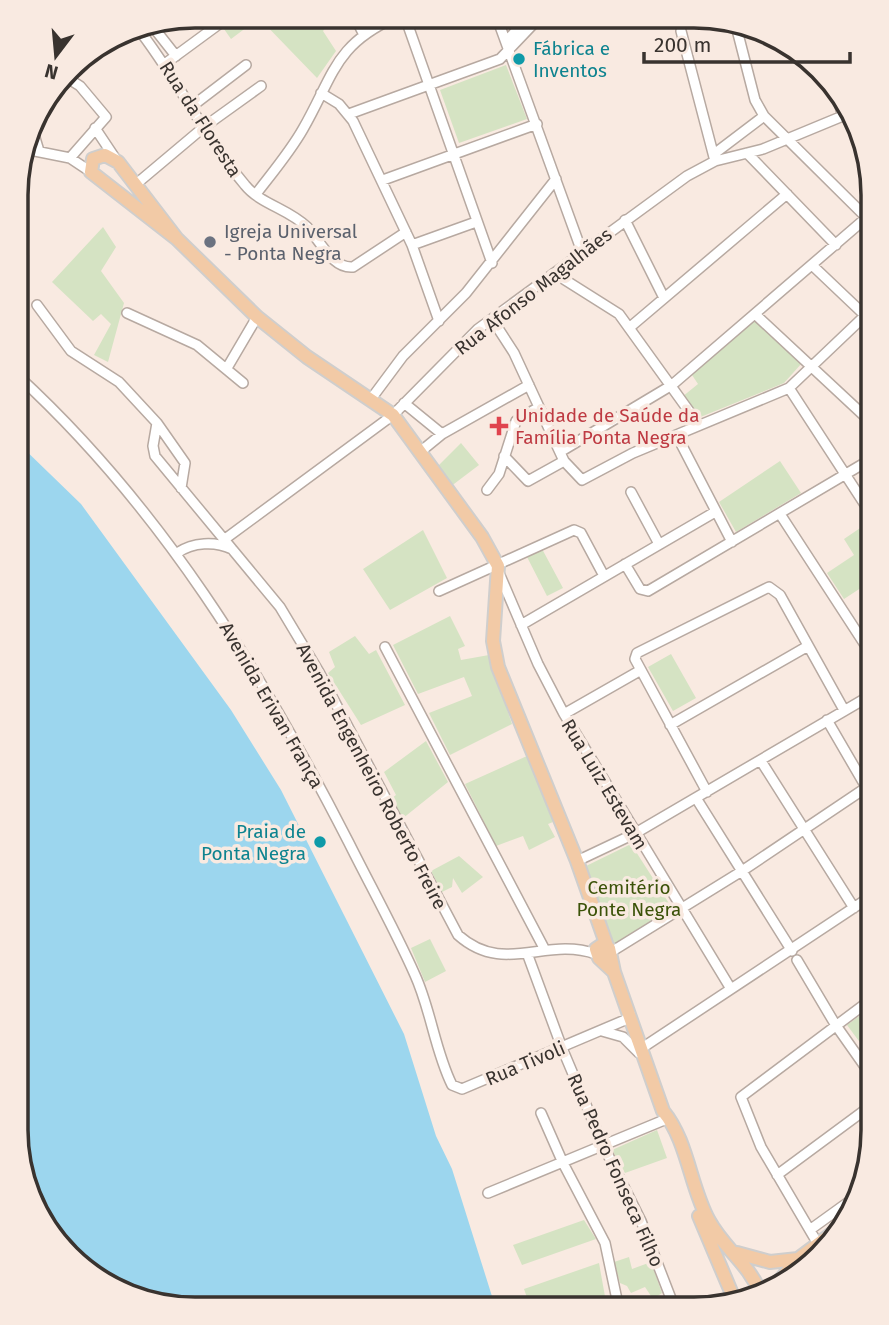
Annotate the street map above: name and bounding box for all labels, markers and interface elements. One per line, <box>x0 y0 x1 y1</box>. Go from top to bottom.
north arrow <box>21 21 91 91</box>
scale bar <box>644 21 850 65</box>
text: 200 m <box>654 32 711 58</box>
place label: Fábrica e Inventos <box>533 37 610 82</box>
marker: Fábrica e Inventos <box>511 51 527 67</box>
street label: Rua da Floresta <box>155 57 247 181</box>
text: N <box>42 59 61 85</box>
place label: Igreja Universal - Ponta Negra <box>224 220 358 265</box>
street label: Rua Afonso Magalhães <box>450 223 617 360</box>
marker: Igreja Universal - Ponta Negra <box>202 234 218 250</box>
place label: Unidade de Saúde da Família Ponta Negra <box>515 404 699 449</box>
marker: Unidade de Saúde da Família Ponta Negra <box>489 416 509 436</box>
street label: Avenida Erivan França <box>215 618 329 792</box>
street label: Avenida Engenheiro Roberto Freire <box>291 639 452 913</box>
street label: Rua Luiz Estevam <box>557 715 653 854</box>
place label: Praia de Ponta Negra <box>201 820 306 865</box>
marker: Praia de Ponta Negra <box>312 834 328 850</box>
park label: Cemitério Ponte Negra <box>577 876 681 921</box>
street label: Rua Tivoli <box>482 1036 569 1091</box>
street label: Rua Pedro Fonseca Filho <box>562 1070 669 1270</box>

